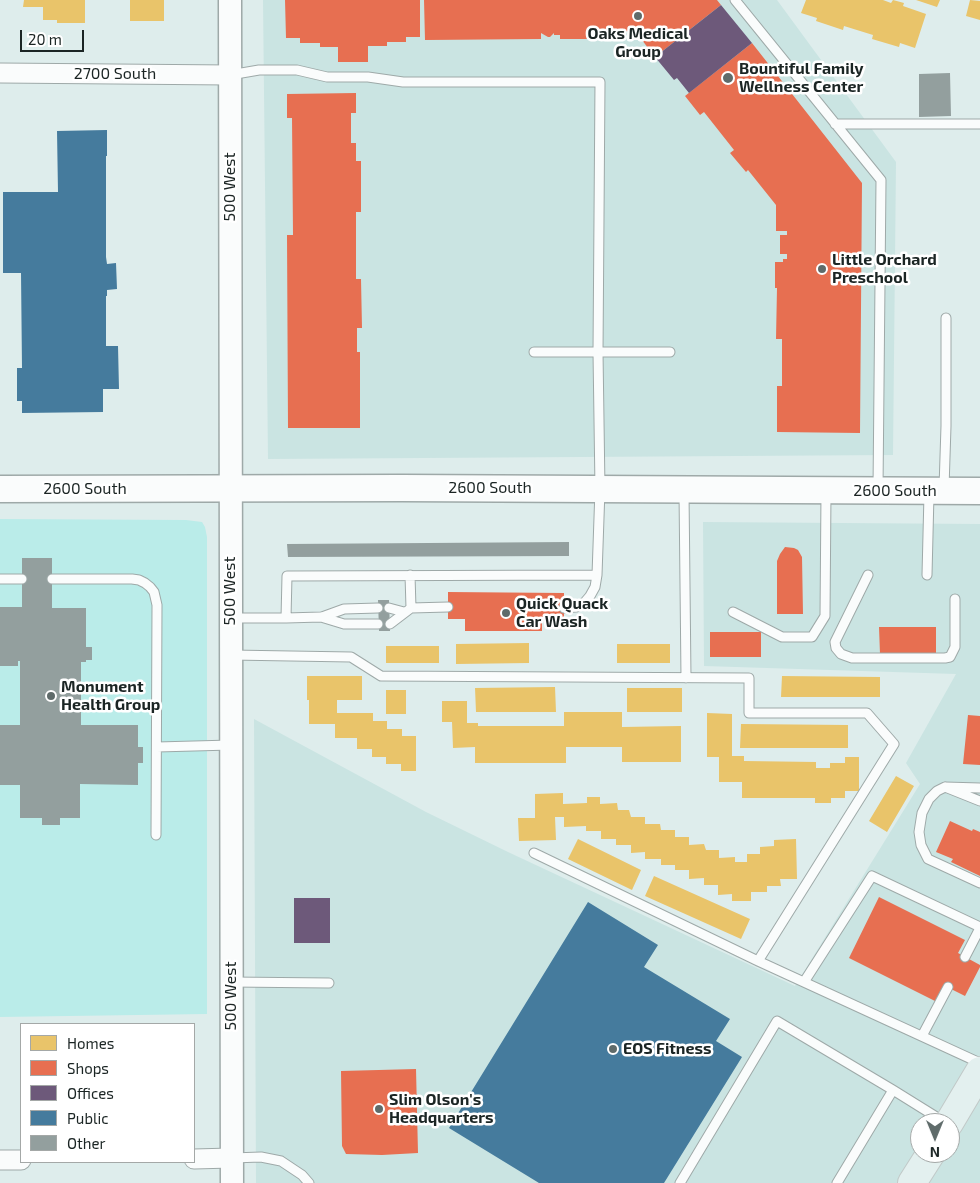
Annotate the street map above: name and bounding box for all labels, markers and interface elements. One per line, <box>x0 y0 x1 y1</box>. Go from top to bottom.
marker: Oaks Medical Group <box>632 10 644 22</box>
scale bar <box>22 20 86 52</box>
place label: Oaks Medical Group <box>587 24 689 62</box>
text: 20 m <box>28 30 62 48</box>
place label: Bountiful Family Wellness Center <box>739 59 864 97</box>
street label: 2700 South <box>74 64 156 84</box>
marker: Bountiful Family Wellness Center <box>721 71 735 85</box>
street label: 500 West <box>220 152 240 222</box>
place label: Little Orchard Preschool <box>832 250 937 288</box>
marker: Little Orchard Preschool <box>816 263 828 275</box>
street label: 2600 South <box>448 478 532 498</box>
street label: 2600 South <box>43 479 127 499</box>
street label: 2600 South <box>853 481 937 501</box>
street label: 500 West <box>220 556 240 626</box>
place label: Quick Quack Car Wash <box>516 594 608 632</box>
marker: Quick Quack Car Wash <box>500 607 512 619</box>
place label: Monument Health Group <box>61 677 160 715</box>
marker: Monument Health Group <box>45 690 57 702</box>
street label: 500 West <box>221 961 241 1031</box>
legend <box>20 1023 195 1163</box>
text: Homes <box>67 1034 114 1052</box>
place label: EOS Fitness <box>623 1039 712 1059</box>
marker: EOS Fitness <box>607 1043 619 1055</box>
text: Shops <box>67 1059 109 1077</box>
text: Offices <box>67 1084 114 1102</box>
place label: Slim Olson's Headquarters <box>389 1090 494 1128</box>
marker: Slim Olson's Headquarters <box>373 1103 385 1115</box>
text: Public <box>67 1109 108 1127</box>
north arrow <box>910 1113 960 1163</box>
text: Other <box>67 1134 106 1152</box>
text: N <box>930 1144 940 1161</box>

